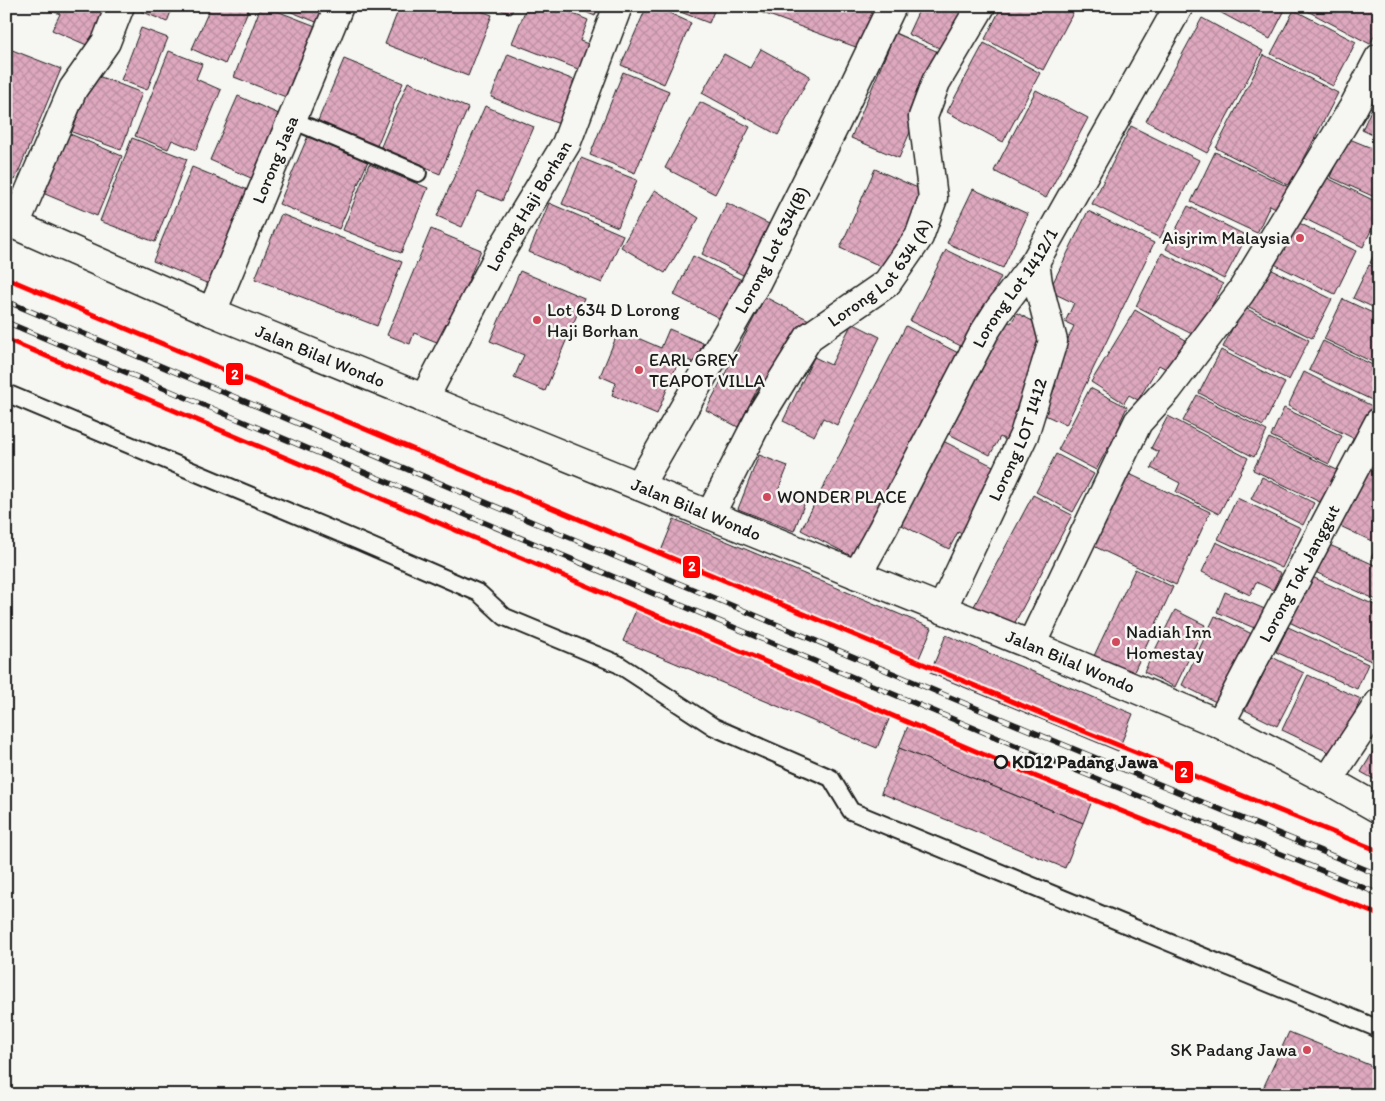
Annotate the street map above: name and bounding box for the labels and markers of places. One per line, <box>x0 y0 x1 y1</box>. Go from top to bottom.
place label: Aisjrim Malaysia <box>1162 227 1291 249</box>
marker: Aisjrim Malaysia <box>1294 232 1306 244</box>
place label: Lot 634 D Lorong Haji Borhan <box>547 299 680 342</box>
marker: Lot 634 D Lorong Haji Borhan <box>531 314 543 326</box>
place label: EARL GREY TEAPOT VILLA <box>649 349 765 392</box>
marker: EARL GREY TEAPOT VILLA <box>633 364 645 376</box>
place label: WONDER PLACE <box>777 486 907 508</box>
marker: WONDER PLACE <box>761 491 773 503</box>
place label: Nadiah Inn Homestay <box>1126 621 1212 664</box>
marker: Nadiah Inn Homestay <box>1110 636 1122 648</box>
place label: KD12 Padang Jawa <box>1012 751 1159 773</box>
marker: KD12 Padang Jawa <box>994 755 1008 769</box>
place label: SK Padang Jawa <box>1170 1039 1298 1061</box>
marker: SK Padang Jawa <box>1301 1044 1313 1056</box>

